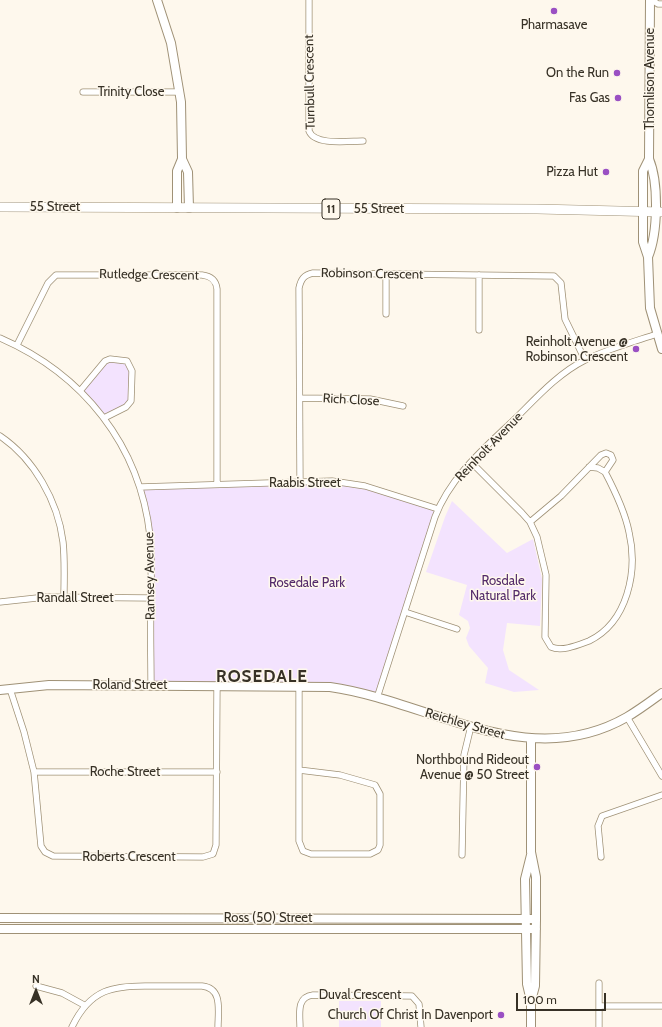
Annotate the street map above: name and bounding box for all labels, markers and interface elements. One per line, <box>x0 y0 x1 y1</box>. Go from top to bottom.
marker: Pharmasave <box>549 6 559 16</box>
place label: Pharmasave <box>521 17 587 33</box>
street label: Thomlison Avenue <box>642 28 658 130</box>
street label: Turnbull Crescent <box>301 34 319 130</box>
place label: On the Run <box>546 65 609 81</box>
marker: On the Run <box>612 68 622 78</box>
street label: Trinity Close <box>98 84 164 100</box>
place label: Fas Gas <box>569 90 610 106</box>
marker: Fas Gas <box>613 93 623 103</box>
place label: Pizza Hut <box>546 164 598 180</box>
marker: Pizza Hut <box>601 167 611 177</box>
street label: 55 Street <box>30 199 80 215</box>
road number: 11 <box>322 199 340 219</box>
street label: 55 Street <box>354 201 404 217</box>
street label: Robinson Crescent <box>321 265 423 283</box>
street label: Rutledge Crescent <box>99 266 199 284</box>
place label: Reinholt Avenue @ Robinson Crescent <box>525 334 628 365</box>
marker: Reinholt Avenue @ Robinson Crescent <box>631 344 641 354</box>
street label: Rich Close <box>322 391 380 409</box>
street label: Reinholt Avenue <box>452 409 526 485</box>
street label: Raabis Street <box>269 475 341 491</box>
street label: Ramsey Avenue <box>141 532 159 620</box>
park label: Rosdale Natural Park <box>470 573 536 604</box>
park label: Rosedale Park <box>269 575 345 591</box>
street label: Randall Street <box>36 590 114 606</box>
district label: ROSEDALE <box>216 667 308 687</box>
street label: Roland Street <box>93 677 167 693</box>
street label: Reichley Street <box>423 705 507 743</box>
place label: Northbound Rideout Avenue @ 50 Street <box>416 752 529 783</box>
marker: Northbound Rideout Avenue @ 50 Street <box>532 762 542 772</box>
street label: Roche Street <box>90 764 160 780</box>
street label: Roberts Crescent <box>82 849 176 865</box>
street label: Ross (50) Street <box>224 910 312 926</box>
north arrow <box>16 971 56 1011</box>
text: N <box>32 972 40 986</box>
scale bar <box>518 985 608 1011</box>
street label: Duval Crescent <box>319 987 401 1003</box>
text: 100 m <box>523 992 557 1007</box>
place label: Church Of Christ In Davenport <box>328 1007 493 1023</box>
marker: Church Of Christ In Davenport <box>496 1010 506 1020</box>

